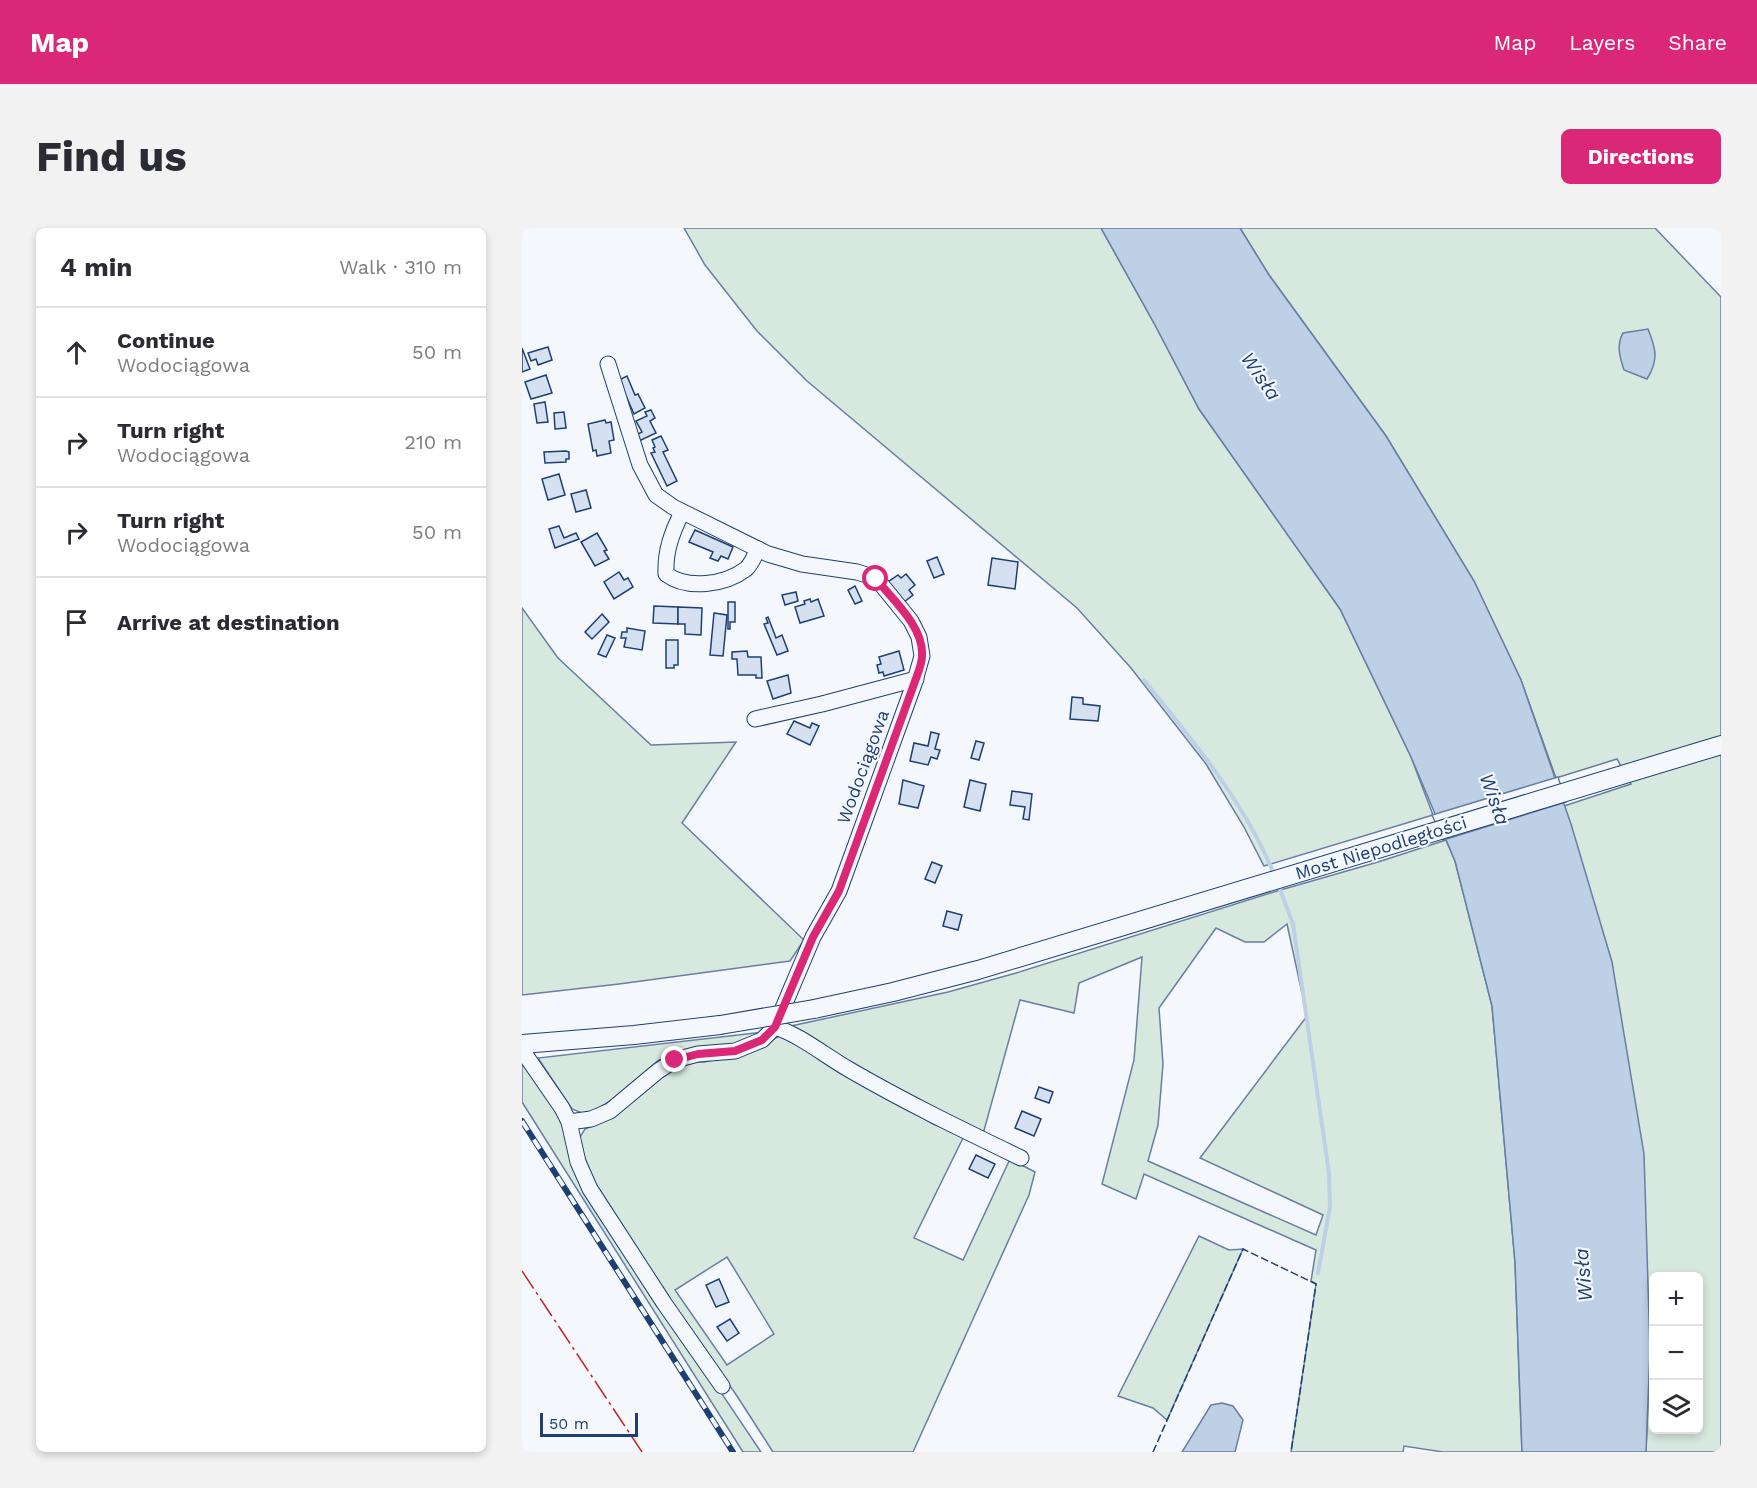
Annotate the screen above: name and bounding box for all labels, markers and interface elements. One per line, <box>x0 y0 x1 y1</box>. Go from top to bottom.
text: Map <box>30 26 89 59</box>
text: Map <box>1493 30 1536 55</box>
text: Layers <box>1569 30 1635 55</box>
text: Share <box>1668 30 1727 55</box>
button: Directions <box>1561 129 1721 184</box>
text: Find us <box>36 132 187 181</box>
text: 4 min <box>60 252 132 282</box>
text: Walk · 310 m <box>339 255 462 279</box>
text: Continue <box>117 328 215 353</box>
icon: ahead <box>60 336 93 369</box>
text: 50 m <box>412 340 462 364</box>
water label: Wisła <box>1236 347 1286 405</box>
text: Wodociągowa <box>117 353 250 377</box>
text: Turn right <box>117 418 224 443</box>
icon: right <box>60 426 93 459</box>
text: 210 m <box>404 430 462 454</box>
text: Wodociągowa <box>117 443 250 467</box>
text: Turn right <box>117 508 224 533</box>
icon: right <box>60 516 93 549</box>
text: 50 m <box>412 520 462 544</box>
text: Wodociągowa <box>117 533 250 557</box>
route start <box>862 565 888 591</box>
icon: arrive <box>60 606 93 639</box>
text: Arrive at destination <box>117 610 340 635</box>
street label: Wodociągowa <box>832 707 893 827</box>
water label: Wisła <box>1475 770 1515 828</box>
street label: Most Niepodległości <box>1293 811 1469 884</box>
route end <box>661 1046 687 1072</box>
water label: Wisła <box>1569 1247 1597 1303</box>
map controls <box>1649 1272 1703 1434</box>
button: + <box>1649 1272 1703 1326</box>
button: − <box>1649 1326 1703 1380</box>
button: layers <box>1649 1380 1703 1434</box>
scale bar <box>540 1410 638 1438</box>
text: 50 m <box>549 1414 589 1433</box>

